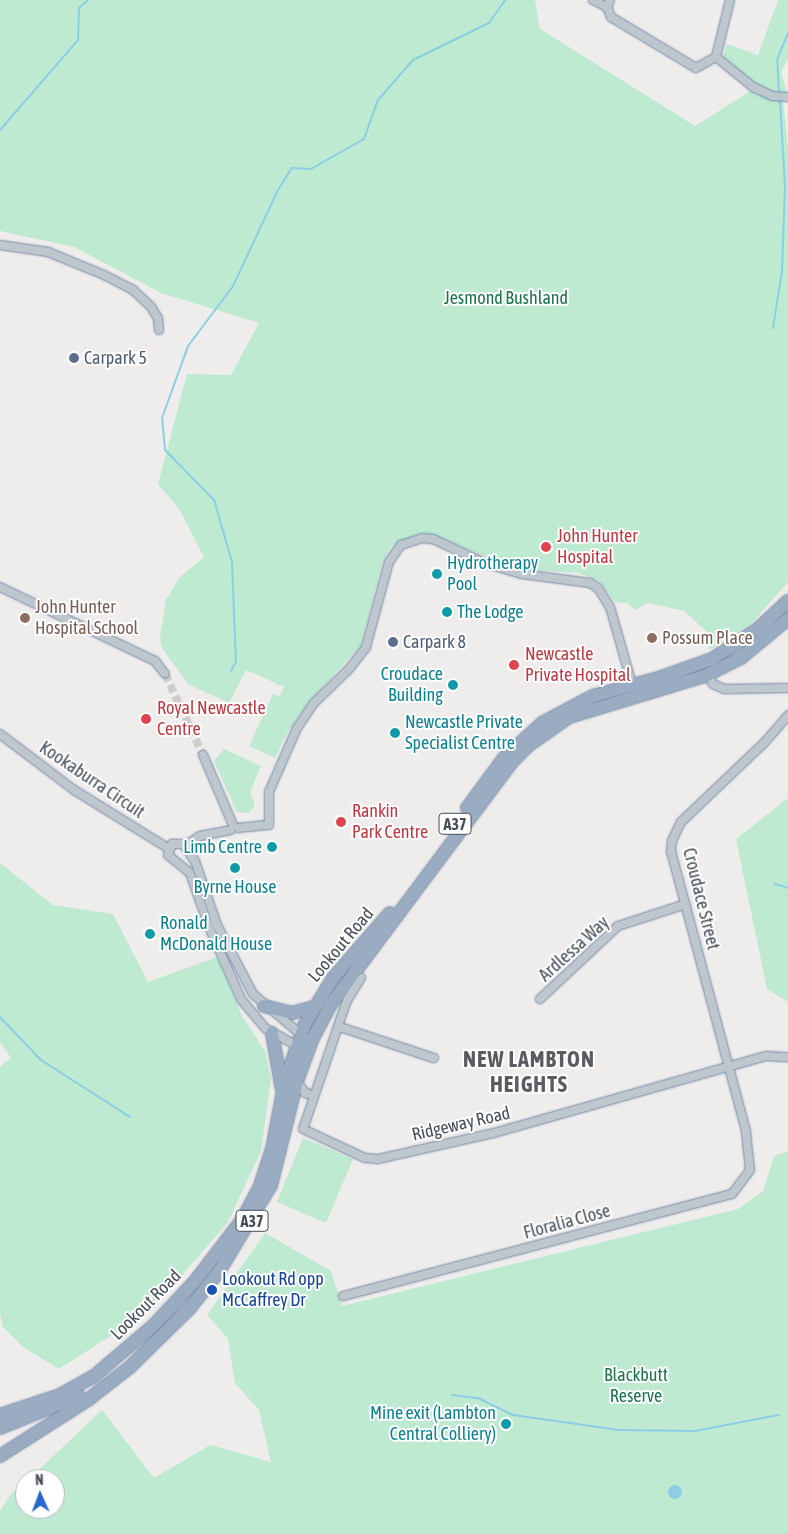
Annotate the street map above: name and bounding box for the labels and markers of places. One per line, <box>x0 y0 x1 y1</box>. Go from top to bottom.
place label: Carpark 5 <box>84 347 147 369</box>
marker: Carpark 5 <box>68 352 80 364</box>
place label: John Hunter Hospital <box>557 526 638 568</box>
marker: John Hunter Hospital <box>539 540 553 554</box>
place label: Hydrotherapy Pool <box>447 553 538 596</box>
marker: Hydrotherapy Pool <box>431 568 443 580</box>
place label: John Hunter Hospital School <box>35 597 138 640</box>
place label: The Lodge <box>457 601 523 623</box>
marker: The Lodge <box>441 606 453 618</box>
marker: John Hunter Hospital School <box>19 612 31 624</box>
place label: Possum Place <box>662 627 753 649</box>
place label: Carpark 8 <box>403 631 466 653</box>
marker: Possum Place <box>646 632 658 644</box>
marker: Carpark 8 <box>387 636 399 648</box>
place label: Newcastle Private Hospital <box>525 644 631 686</box>
marker: Newcastle Private Hospital <box>507 658 521 672</box>
place label: Croudace Building <box>381 664 443 706</box>
marker: Croudace Building <box>447 679 459 691</box>
place label: Royal Newcastle Centre <box>157 698 266 741</box>
marker: Royal Newcastle Centre <box>139 712 153 726</box>
place label: Newcastle Private Specialist Centre <box>405 712 523 754</box>
marker: Newcastle Private Specialist Centre <box>389 727 401 739</box>
place label: Rankin Park Centre <box>352 801 428 844</box>
marker: Rankin Park Centre <box>334 815 348 829</box>
place label: Limb Centre <box>183 836 262 858</box>
marker: Limb Centre <box>266 841 278 853</box>
marker: Byrne House <box>229 862 241 874</box>
place label: Byrne House <box>194 876 276 898</box>
place label: Ronald McDonald House <box>160 913 272 956</box>
marker: Ronald McDonald House <box>144 928 156 940</box>
place label: Lookout Rd opp McCaffrey Dr <box>222 1269 324 1312</box>
marker: Lookout Rd opp McCaffrey Dr <box>206 1284 218 1296</box>
place label: Mine exit (Lambton Central Colliery) <box>370 1403 496 1446</box>
marker: Mine exit (Lambton Central Colliery) <box>500 1418 512 1430</box>

